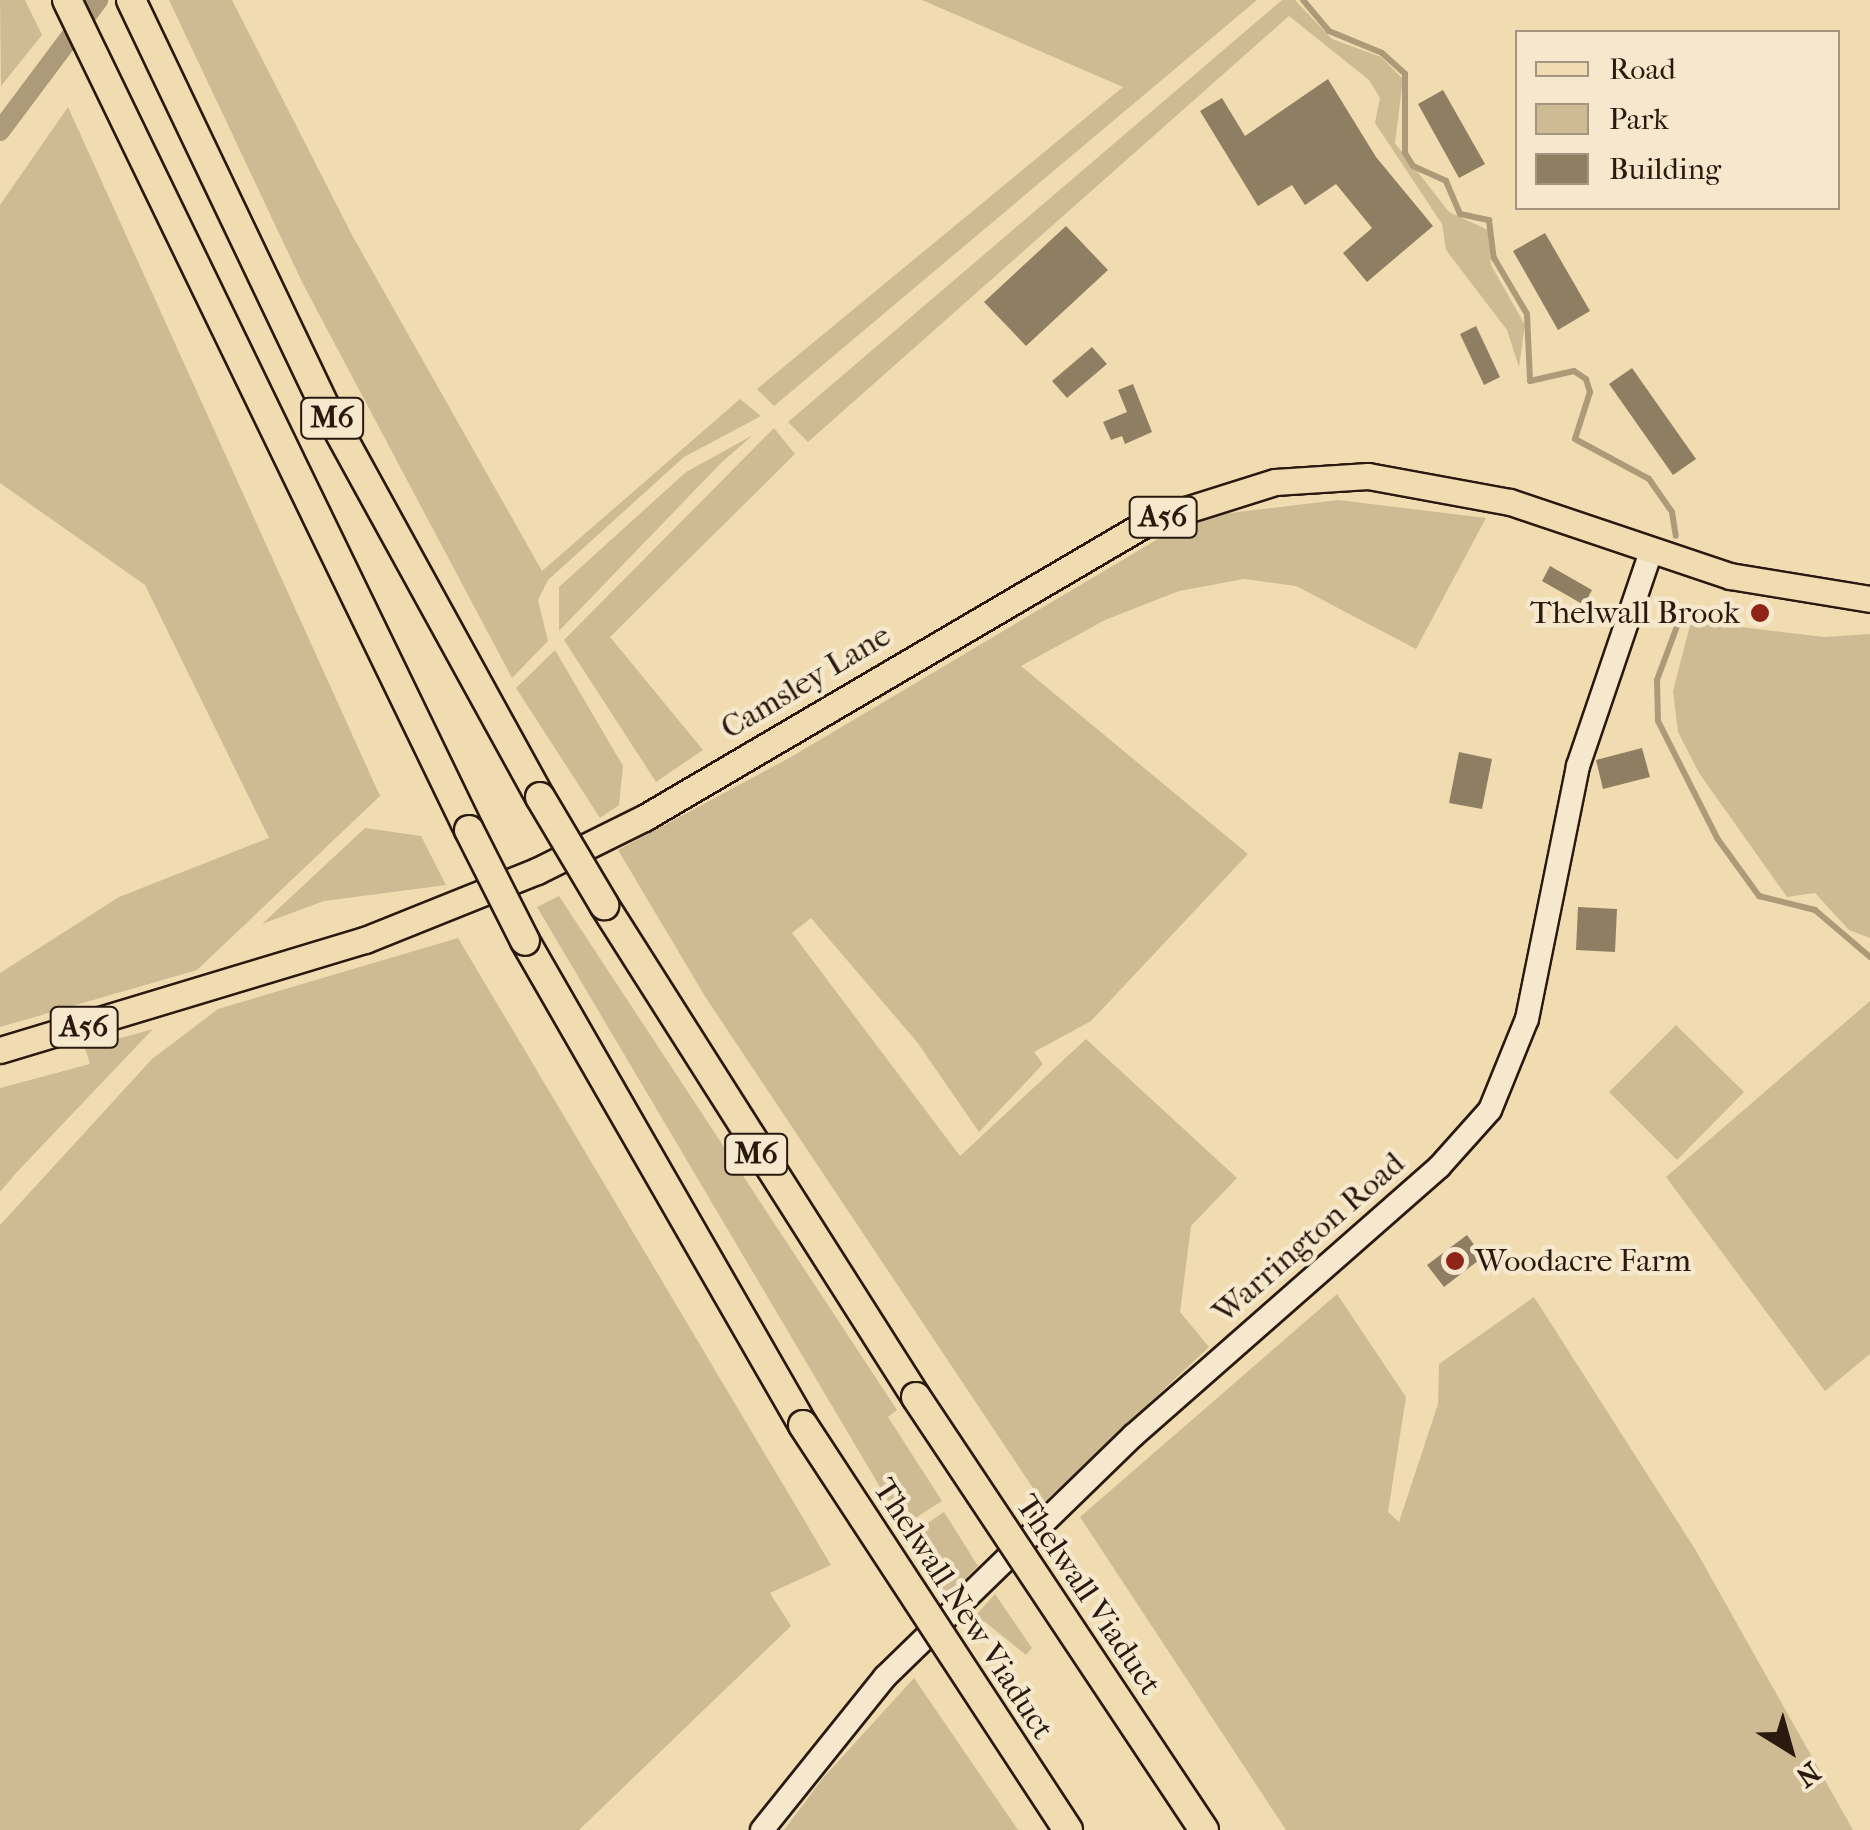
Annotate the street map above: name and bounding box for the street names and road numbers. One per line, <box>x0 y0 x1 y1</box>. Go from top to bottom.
road number: M6 <box>300 393 364 443</box>
road number: A56 <box>1128 492 1198 542</box>
street label: Camsley Lane <box>714 616 898 748</box>
road number: A56 <box>49 1002 119 1052</box>
road number: M6 <box>724 1129 788 1179</box>
street label: Warrington Road <box>1205 1144 1413 1332</box>
street label: Thelwall New Viaduct <box>864 1472 1062 1746</box>
street label: Thelwall Viaduct <box>1007 1488 1169 1702</box>

